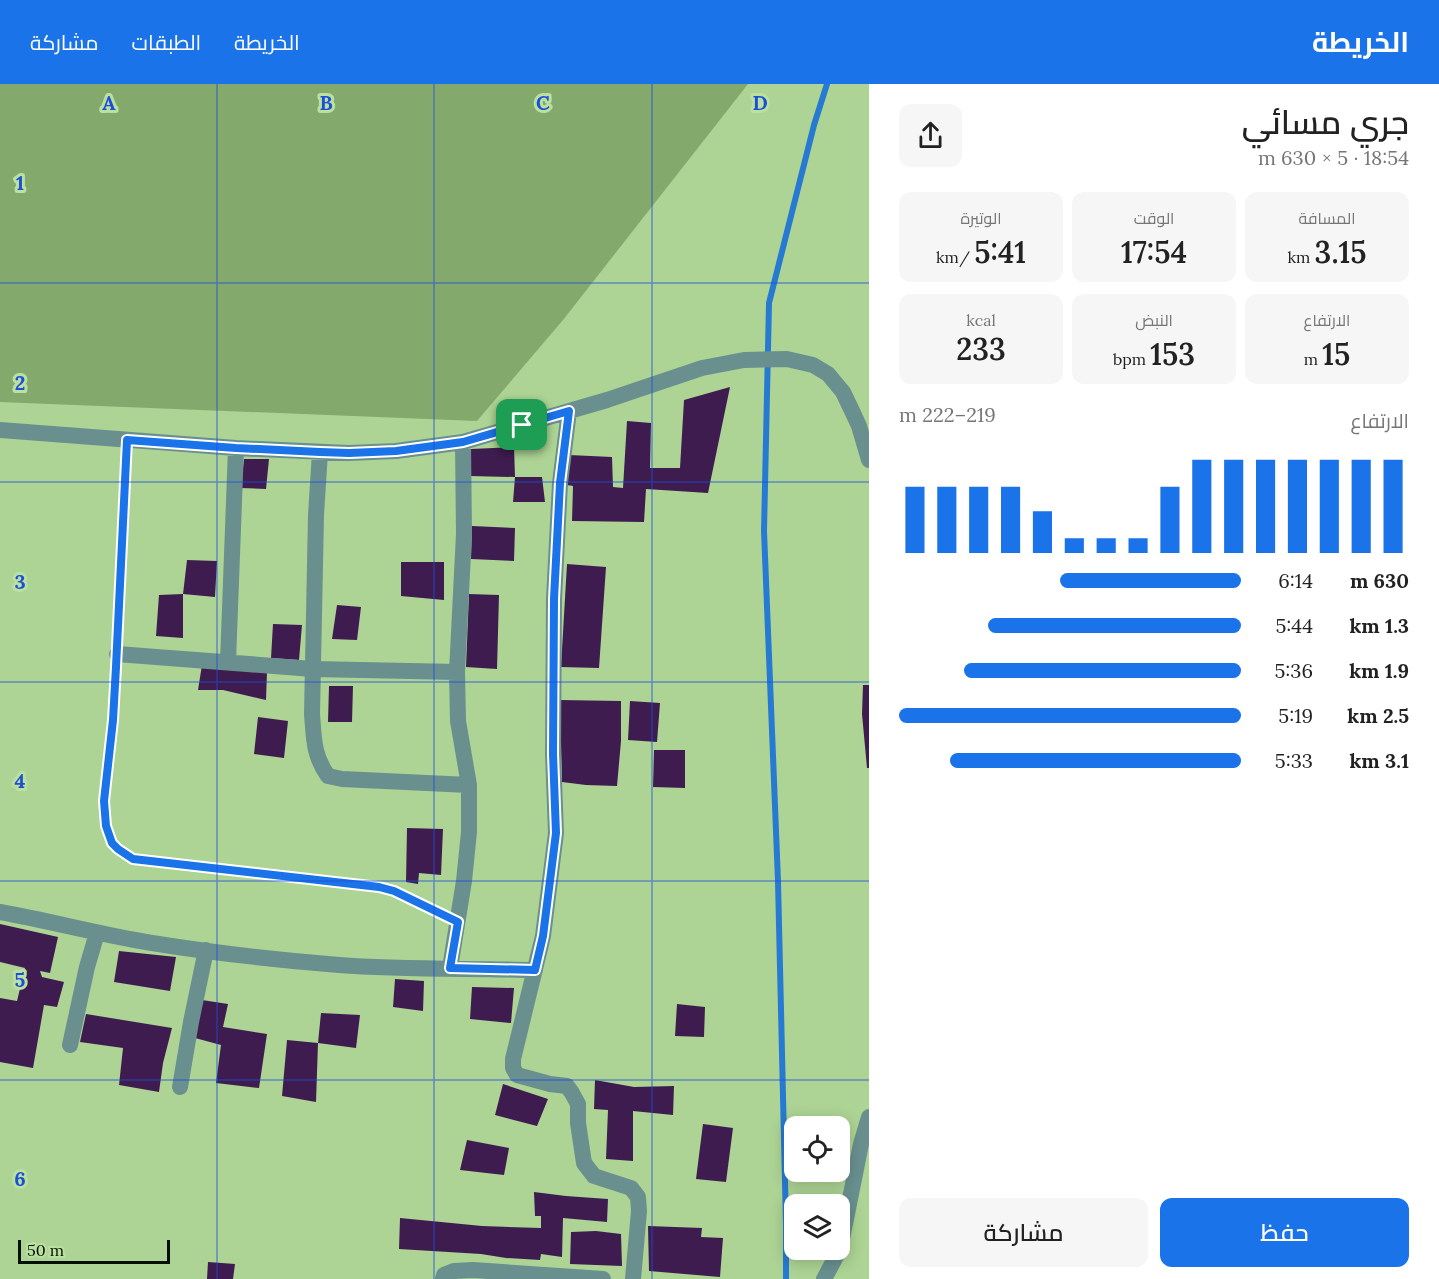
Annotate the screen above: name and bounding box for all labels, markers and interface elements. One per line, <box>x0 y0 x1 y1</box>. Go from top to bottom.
text: الخريطة <box>1312 24 1409 60</box>
text: مشاركة <box>30 29 99 56</box>
text: الطبقات <box>132 29 201 56</box>
text: الخريطة <box>234 29 300 56</box>
text: A <box>102 90 116 115</box>
text: B <box>319 90 333 115</box>
text: C <box>536 90 550 115</box>
text: D <box>752 90 768 115</box>
text: جري مسائي <box>1242 101 1409 143</box>
button: share <box>899 104 962 167</box>
text: 18:54 · 5 × 630 m <box>1258 145 1409 170</box>
text: 1 <box>16 170 24 195</box>
text: الوتيرة <box>960 208 1002 228</box>
text: الوقت <box>1134 208 1174 228</box>
text: المسافة <box>1299 208 1355 228</box>
text: 5:41 <box>974 233 1026 271</box>
text: 17:54 <box>1121 233 1187 271</box>
text: 3.15 <box>1315 233 1367 271</box>
text: /km <box>936 247 974 267</box>
text: km <box>1287 247 1315 267</box>
text: kcal <box>966 310 996 330</box>
text: النبض <box>1135 310 1173 330</box>
text: الارتفاع <box>1304 310 1350 330</box>
text: 233 <box>956 330 1006 368</box>
text: 153 <box>1150 335 1195 373</box>
text: 15 <box>1322 335 1350 373</box>
text: bpm <box>1113 349 1150 369</box>
text: m <box>1304 349 1322 369</box>
text: 2 <box>15 370 25 395</box>
pin <box>496 399 547 450</box>
text: 219–222 m <box>899 402 996 427</box>
icon: arrive <box>505 408 538 441</box>
text: الارتفاع <box>1350 408 1409 433</box>
text: 6:14 <box>1278 568 1313 593</box>
text: 630 m <box>1350 568 1409 593</box>
text: 3 <box>14 569 26 594</box>
text: 5:44 <box>1275 613 1313 638</box>
text: 1.3 km <box>1349 613 1409 638</box>
text: 5:36 <box>1274 658 1313 683</box>
text: 1.9 km <box>1349 658 1409 683</box>
text: 5:19 <box>1278 703 1313 728</box>
text: 2.5 km <box>1347 703 1409 728</box>
text: 5:33 <box>1275 748 1313 773</box>
text: 3.1 km <box>1349 748 1409 773</box>
text: 4 <box>15 768 26 793</box>
text: 5 <box>15 967 26 992</box>
map controls <box>784 1116 850 1260</box>
button: locate <box>784 1116 850 1182</box>
text: 6 <box>14 1166 26 1191</box>
button: layers <box>784 1194 850 1260</box>
button: مشاركة <box>899 1198 1148 1267</box>
button: حفظ <box>1160 1198 1409 1267</box>
scale bar <box>18 1237 170 1264</box>
text: 50 m <box>27 1240 64 1260</box>

